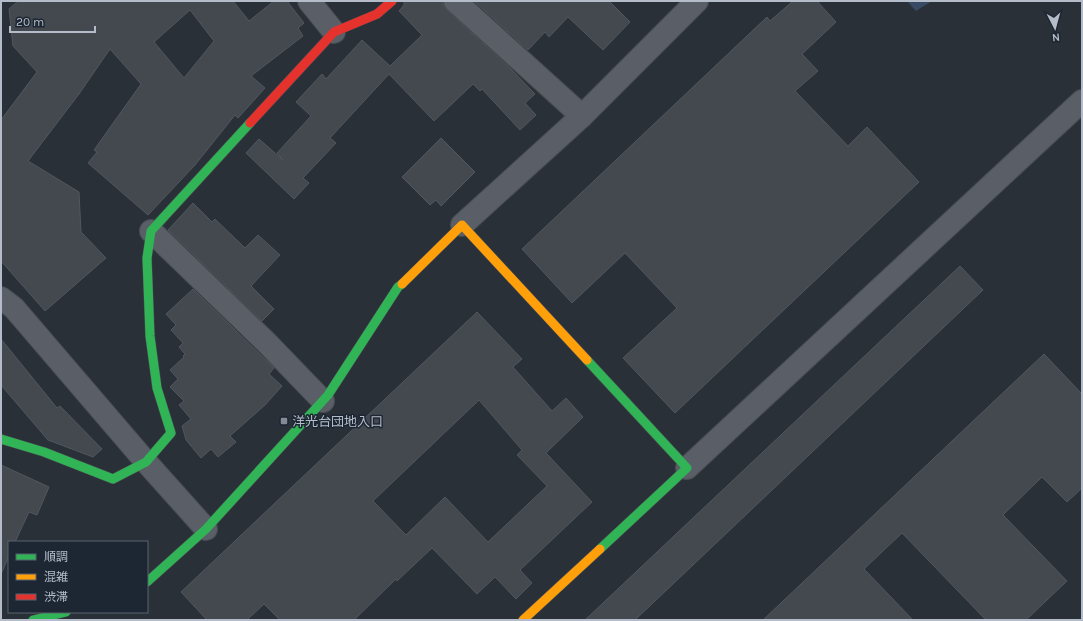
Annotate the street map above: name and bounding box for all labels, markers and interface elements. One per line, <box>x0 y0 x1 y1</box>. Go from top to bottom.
scale bar <box>10 8 95 34</box>
north arrow <box>1035 8 1075 48</box>
text: 20 m <box>16 15 44 29</box>
text: N <box>1051 31 1061 44</box>
place label: 洋光台団地入口 <box>292 414 383 429</box>
marker: 洋光台団地入口 <box>279 416 289 426</box>
legend <box>8 541 148 613</box>
text: 順調 <box>44 550 68 564</box>
text: 混雑 <box>44 570 68 584</box>
text: 渋滞 <box>44 590 68 604</box>

